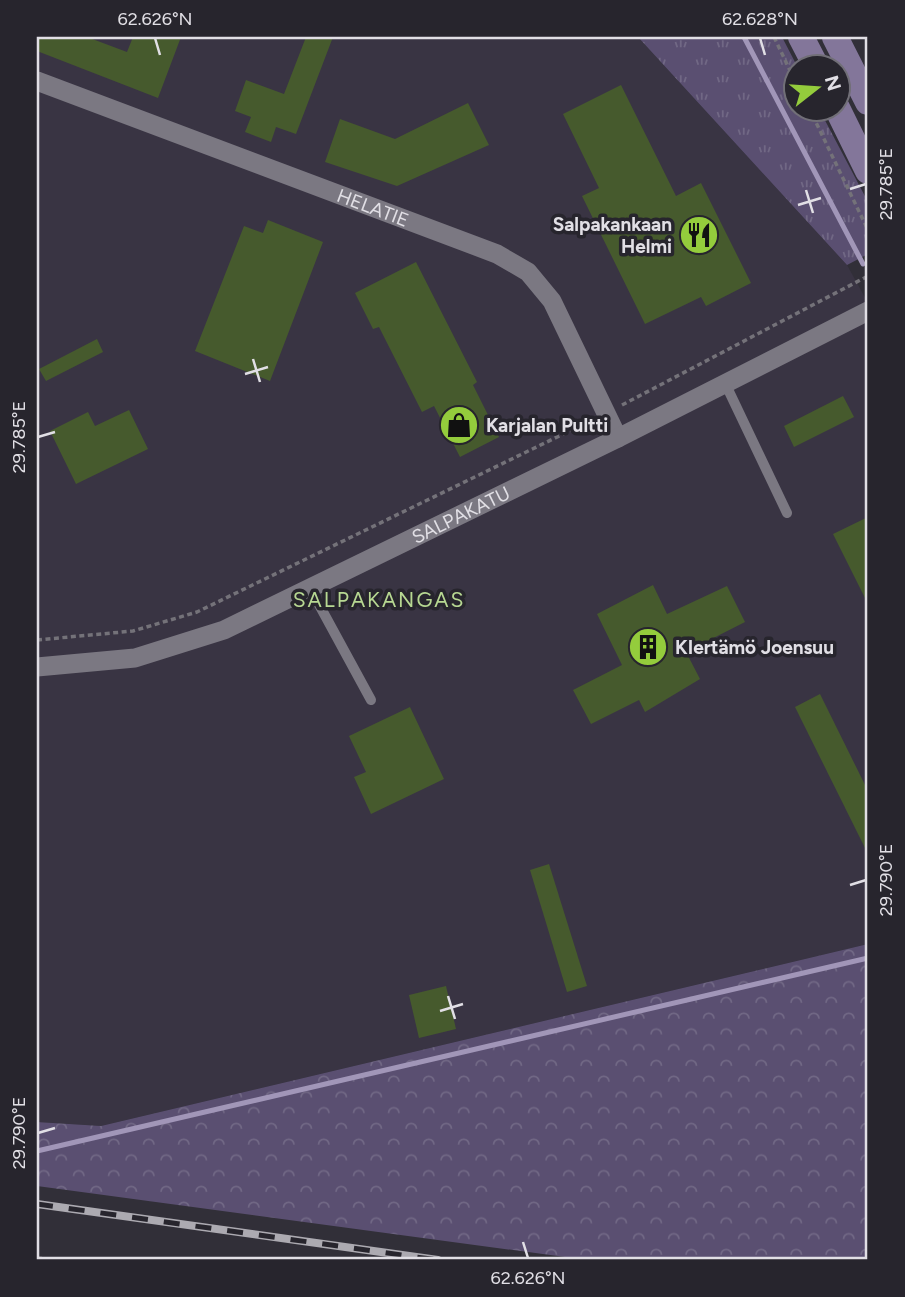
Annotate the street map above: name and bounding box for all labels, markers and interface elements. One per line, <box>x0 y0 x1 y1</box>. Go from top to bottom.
text: 62.626°N <box>117 8 193 30</box>
text: 62.628°N <box>722 8 798 30</box>
north arrow <box>782 52 852 122</box>
text: N <box>820 73 846 94</box>
text: 29.785°E <box>875 148 897 220</box>
street label: HELATIE <box>334 184 412 232</box>
place label: Salpakankaan Helmi <box>553 213 672 258</box>
restaurant icon: Salpakankaan Helmi <box>678 214 720 256</box>
text: 29.785°E <box>8 401 30 473</box>
shop icon: Karjalan Pultti <box>438 404 480 446</box>
place label: Karjalan Pultti <box>486 414 608 437</box>
street label: SALPAKATU <box>408 481 514 549</box>
district label: SALPAKANGAS <box>293 587 465 612</box>
building icon: KIertämö Joensuu <box>627 626 669 668</box>
place label: KIertämö Joensuu <box>675 636 834 659</box>
text: 29.790°E <box>875 844 897 916</box>
text: 29.790°E <box>8 1097 30 1169</box>
text: 62.626°N <box>490 1267 566 1289</box>

